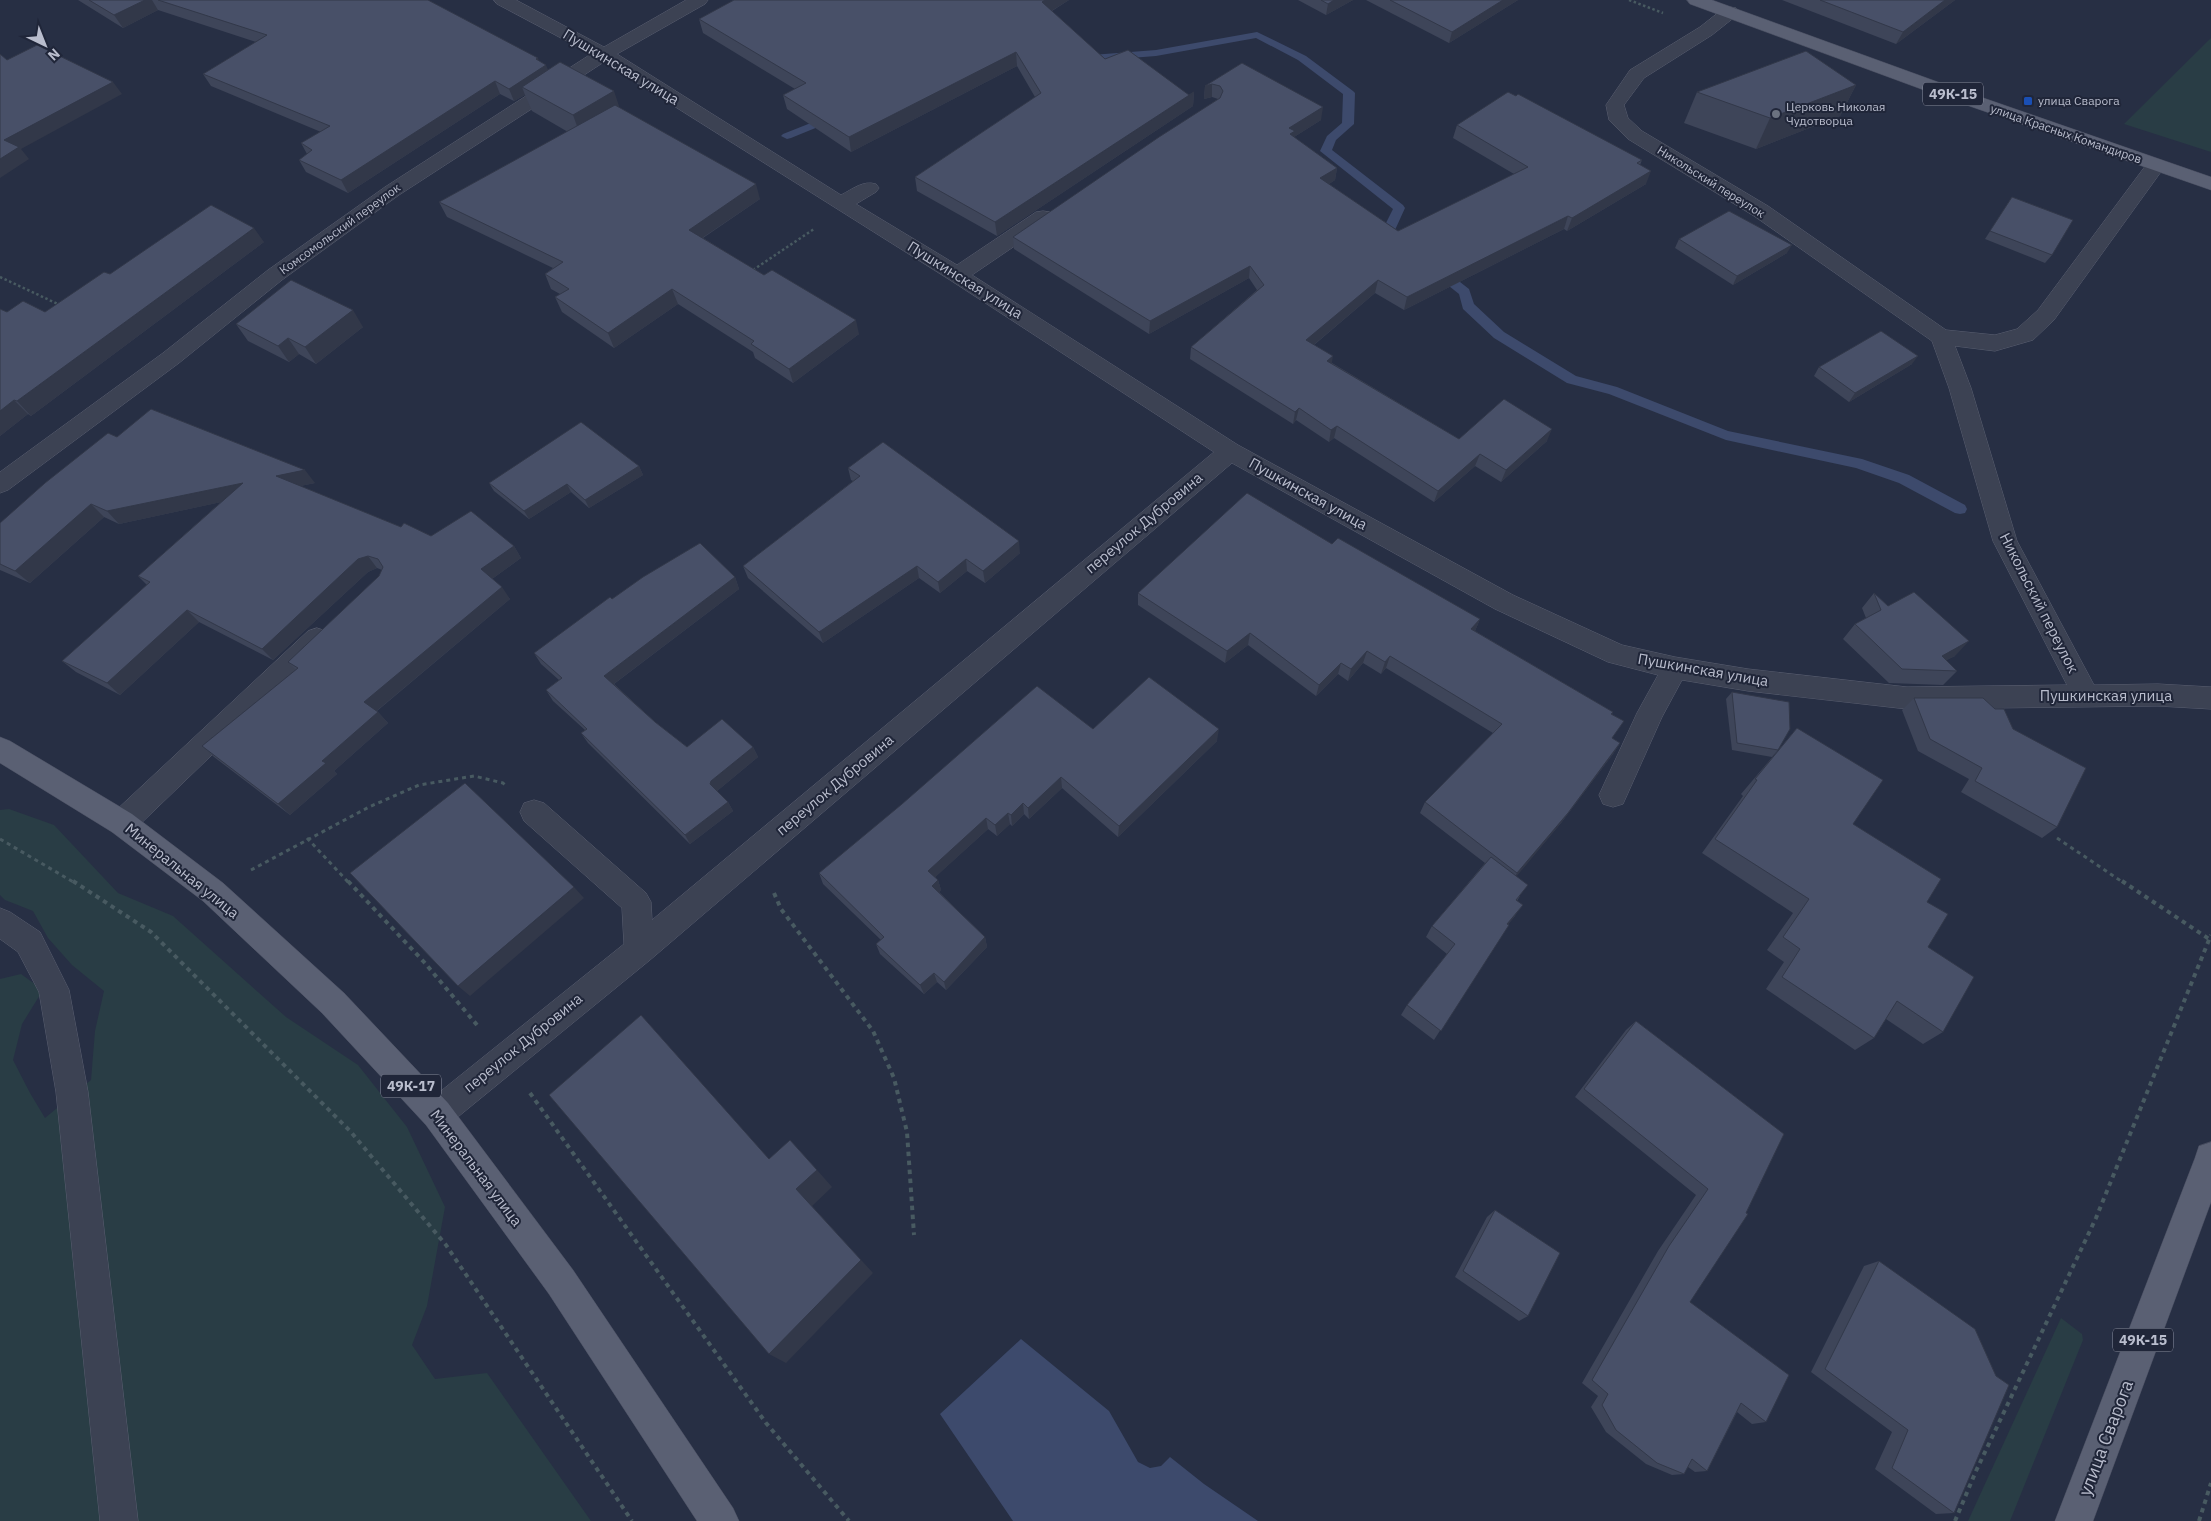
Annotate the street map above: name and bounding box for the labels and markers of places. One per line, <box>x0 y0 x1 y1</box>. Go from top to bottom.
place label: улица Сварога <box>2038 93 2120 108</box>
marker: улица Сварога <box>2022 95 2034 107</box>
place label: Церковь Николая Чудотворца <box>1786 99 1885 128</box>
marker: Церковь Николая Чудотворца <box>1770 108 1782 120</box>

